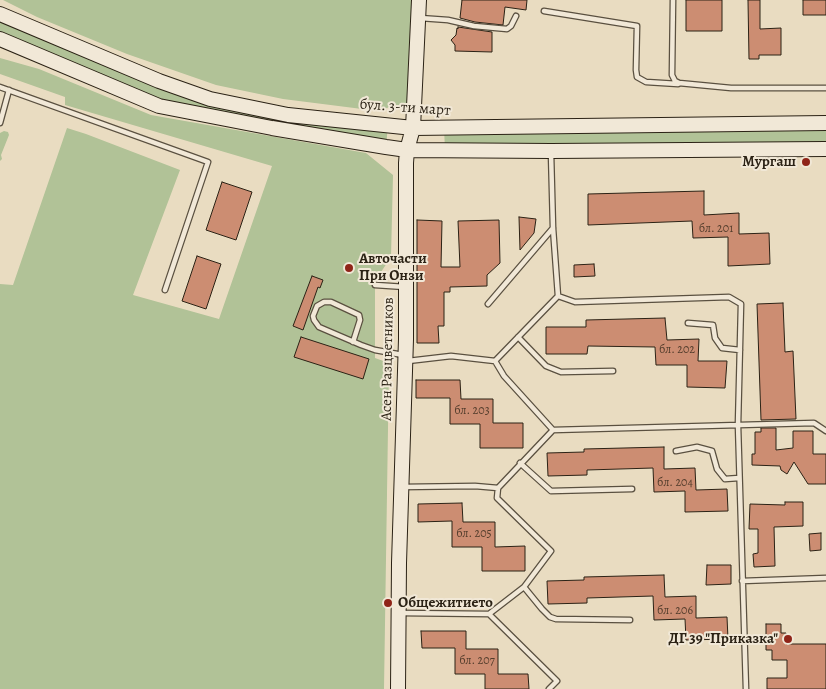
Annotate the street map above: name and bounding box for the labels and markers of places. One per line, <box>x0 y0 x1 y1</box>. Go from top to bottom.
place label: Мургаш <box>742 153 796 171</box>
marker: Мургаш <box>800 156 812 168</box>
place label: Авточасти При Онзи <box>359 250 427 285</box>
marker: Авточасти При Онзи <box>343 262 355 274</box>
place label: Общежитието <box>398 594 493 612</box>
marker: Общежитието <box>382 597 394 609</box>
place label: ДГ 39 "Приказка" <box>668 630 778 648</box>
marker: ДГ 39 "Приказка" <box>782 633 794 645</box>

